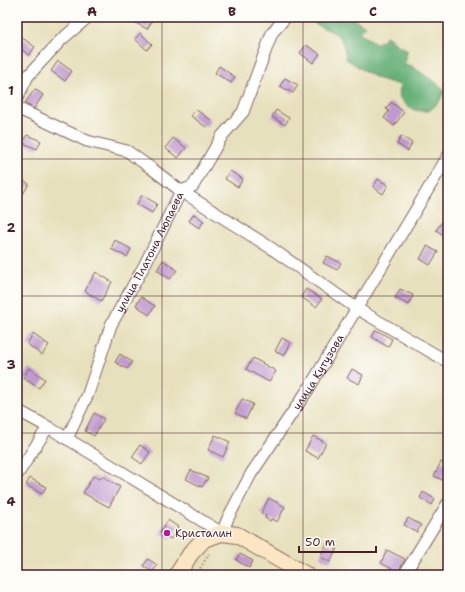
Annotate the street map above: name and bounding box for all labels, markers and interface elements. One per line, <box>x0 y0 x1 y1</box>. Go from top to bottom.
text: A <box>87 3 97 20</box>
text: B <box>228 3 236 20</box>
text: C <box>369 3 377 20</box>
text: 1 <box>8 82 14 99</box>
street label: улица Платона Люпаева <box>112 189 188 315</box>
text: 2 <box>6 219 16 236</box>
street label: улица Кутузова <box>289 331 348 413</box>
text: 3 <box>6 356 16 373</box>
text: 4 <box>6 493 16 510</box>
place label: Кристалин <box>175 526 232 541</box>
marker: Кристалин <box>162 528 172 538</box>
scale bar <box>299 528 376 554</box>
text: 50 m <box>305 534 335 550</box>

